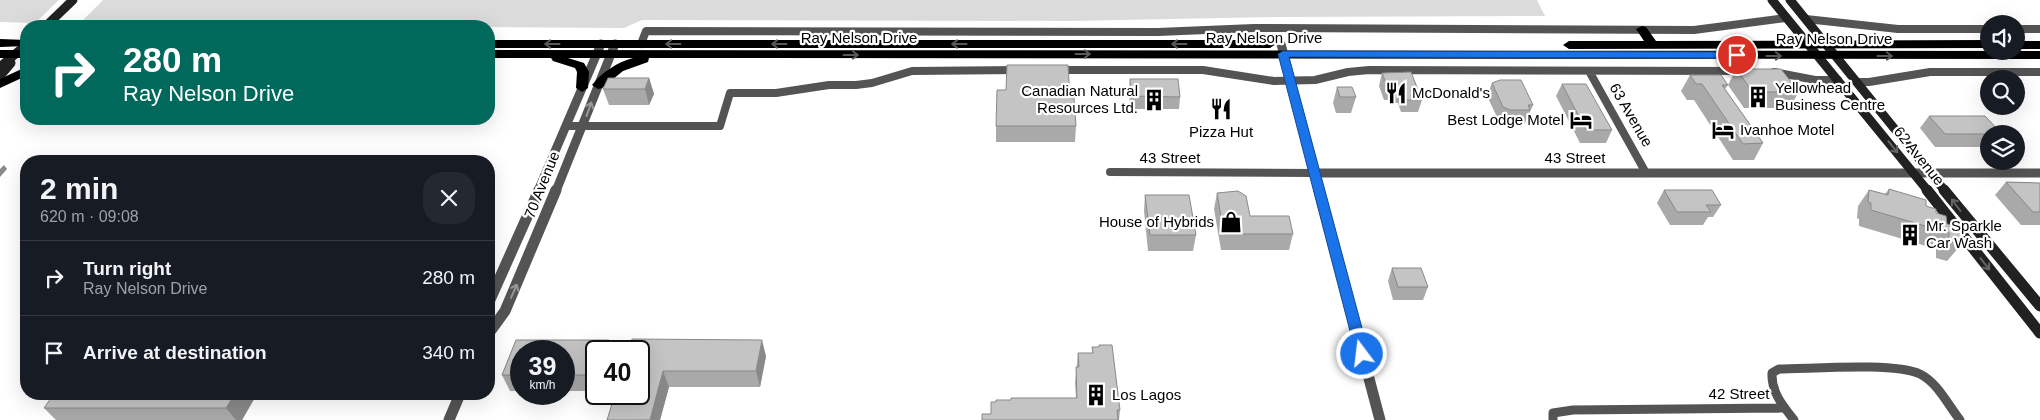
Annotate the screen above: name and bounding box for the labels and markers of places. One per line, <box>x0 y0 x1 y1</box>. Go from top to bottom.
pin <box>1716 34 1758 76</box>
place label: Yellowhead Business Centre <box>1775 79 1885 113</box>
restaurant icon: McDonald's <box>1383 80 1409 106</box>
place label: Canadian Natural Resources Ltd. <box>1021 82 1138 116</box>
place label: McDonald's <box>1412 84 1490 101</box>
building icon: Yellowhead Business Centre <box>1745 84 1771 110</box>
building icon: Canadian Natural Resources Ltd. <box>1141 87 1167 113</box>
restaurant icon: Pizza Hut <box>1208 96 1234 122</box>
hotel icon: Best Lodge Motel <box>1568 107 1594 133</box>
place label: Best Lodge Motel <box>1447 111 1564 128</box>
hotel icon: Ivanhoe Motel <box>1710 117 1736 143</box>
place label: Ivanhoe Motel <box>1740 121 1834 138</box>
place label: Pizza Hut <box>1189 123 1254 140</box>
shop icon: House of Hybrids <box>1218 209 1244 235</box>
place label: House of Hybrids <box>1099 213 1214 230</box>
place label: Mr. Sparkle Car Wash <box>1926 217 2002 251</box>
building icon: Mr. Sparkle Car Wash <box>1897 222 1923 248</box>
building icon: Los Lagos <box>1083 382 1109 408</box>
place label: Los Lagos <box>1112 386 1181 403</box>

